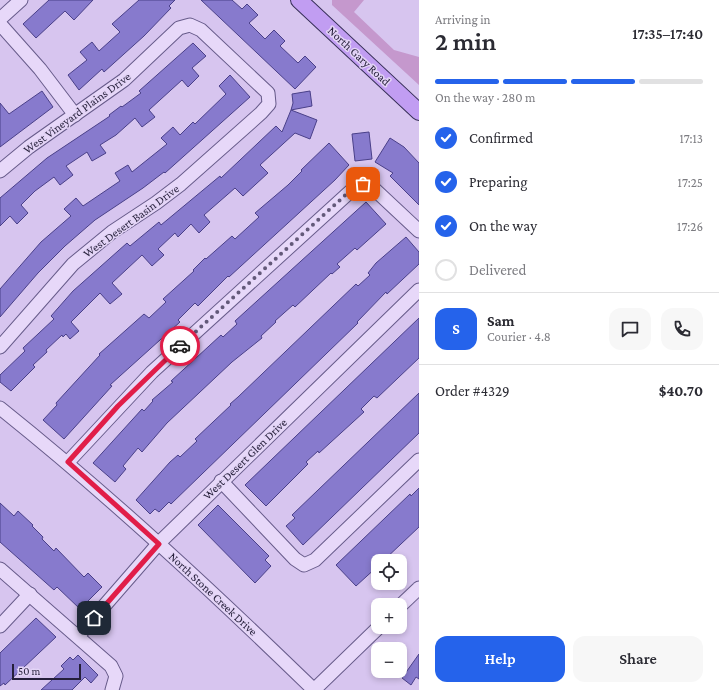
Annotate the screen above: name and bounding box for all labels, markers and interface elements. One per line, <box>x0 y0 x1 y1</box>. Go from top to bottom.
text: Arriving in <box>435 12 491 27</box>
street label: North Gary Road <box>325 24 394 89</box>
text: 17:35–17:40 <box>632 26 703 42</box>
text: 2 min <box>435 27 496 56</box>
street label: West Vineyard Plains Drive <box>21 69 133 157</box>
text: On the way · 280 m <box>435 90 535 105</box>
icon: check <box>435 127 457 149</box>
text: Confirmed <box>469 130 533 146</box>
text: 17:13 <box>679 131 703 146</box>
pin <box>346 167 380 201</box>
icon: check <box>435 171 457 193</box>
icon: bag <box>352 173 374 195</box>
text: Preparing <box>469 174 528 190</box>
text: 17:25 <box>678 175 703 190</box>
street label: West Desert Basin Drive <box>80 181 182 261</box>
icon: check <box>435 215 457 237</box>
text: On the way <box>469 218 537 234</box>
text: 17:26 <box>677 219 703 234</box>
text: Delivered <box>469 262 526 278</box>
button: chat <box>609 308 651 350</box>
button: phone <box>661 308 703 350</box>
text: Sam <box>487 313 515 329</box>
text: S <box>452 321 460 337</box>
courier <box>160 326 200 366</box>
text: Courier · 4.8 <box>487 329 551 344</box>
icon: car <box>169 335 191 357</box>
text: Order #4329 <box>435 383 510 399</box>
text: $40.70 <box>659 383 703 399</box>
street label: West Desert Glen Drive <box>200 415 290 503</box>
street label: North Stone Creek Drive <box>166 549 260 639</box>
map controls <box>371 554 407 678</box>
button: locate <box>371 554 407 590</box>
button: + <box>371 598 407 634</box>
pin <box>77 601 111 635</box>
icon: home <box>83 607 105 629</box>
button: Help <box>435 636 565 682</box>
button: Share <box>573 636 703 682</box>
button: − <box>371 642 407 678</box>
scale bar <box>12 662 81 681</box>
text: 50 m <box>18 665 40 677</box>

